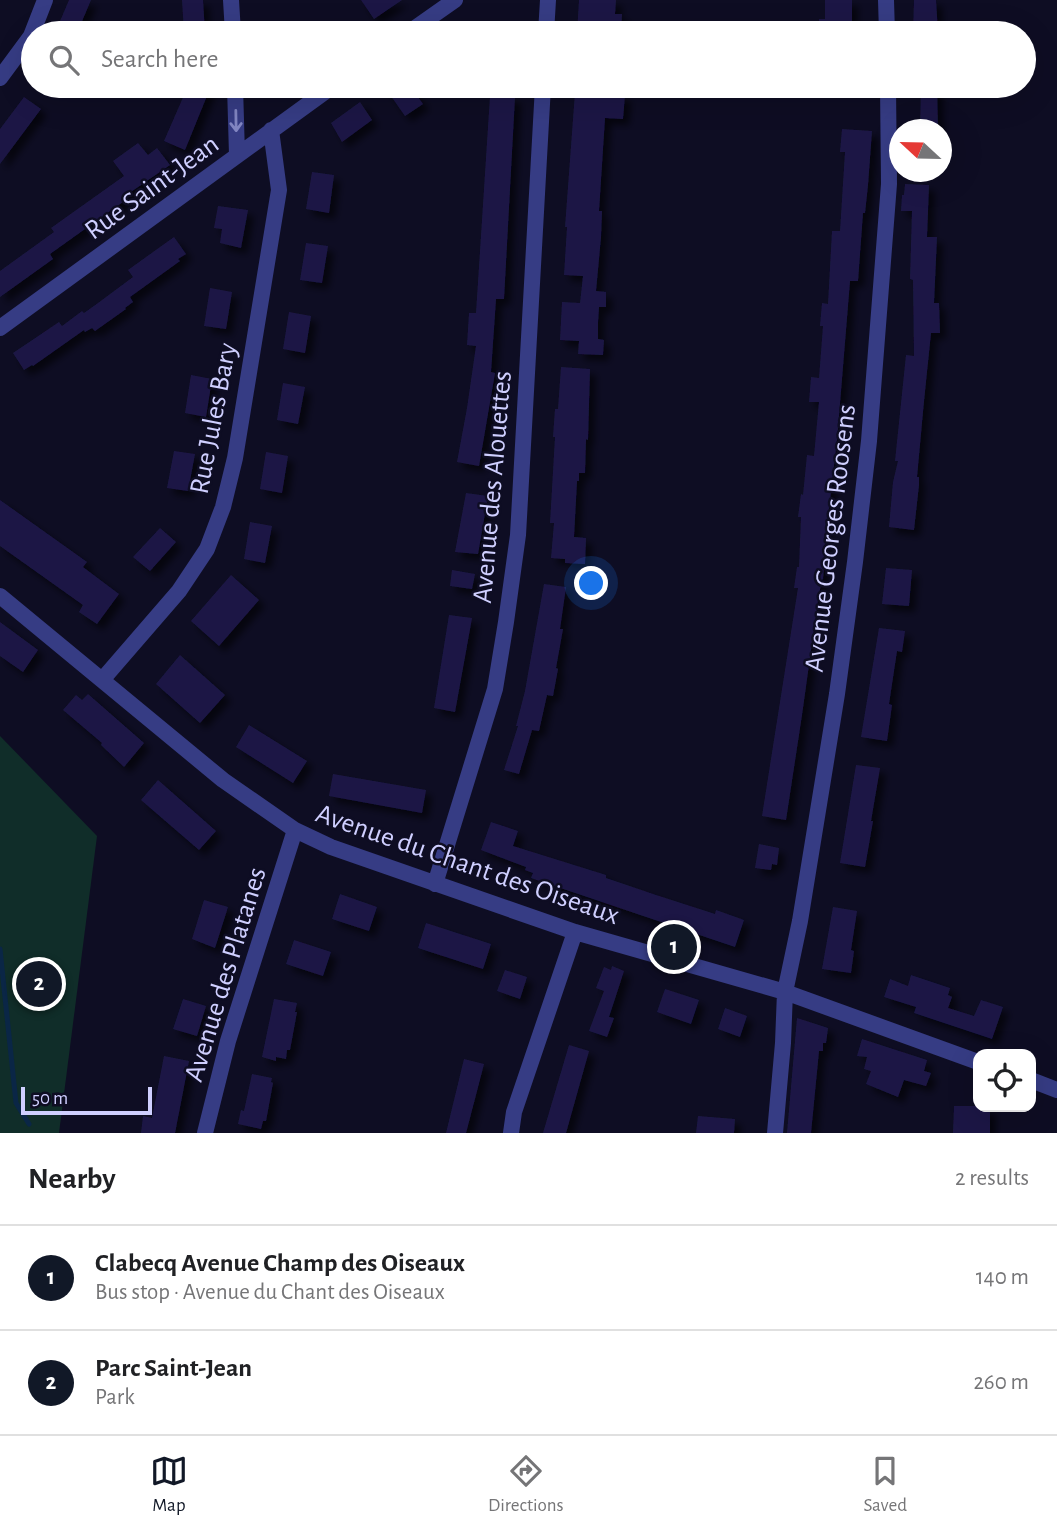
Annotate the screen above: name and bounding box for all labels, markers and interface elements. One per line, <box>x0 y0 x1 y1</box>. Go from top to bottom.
search box <box>21 21 1036 98</box>
icon: search <box>45 41 83 79</box>
text: Search here <box>101 46 219 72</box>
one-way arrow <box>229 109 243 132</box>
north arrow <box>889 119 952 182</box>
street label: Rue Saint-Jean <box>80 130 224 245</box>
street label: Rue Jules Bary <box>186 340 242 496</box>
street label: Avenue des Alouettes <box>469 370 517 605</box>
street label: Avenue Georges Roosens <box>801 403 861 674</box>
your location <box>574 566 608 600</box>
street label: Avenue du Chant des Oiseaux <box>312 800 623 930</box>
street label: Avenue des Platanes <box>180 864 272 1085</box>
pin: 1 <box>651 921 697 973</box>
pin: 2 <box>16 958 62 1010</box>
map controls <box>973 1049 1036 1112</box>
button: locate <box>973 1049 1036 1112</box>
scale bar <box>21 1084 152 1116</box>
text: 50 m <box>32 1089 68 1108</box>
text: Nearby <box>28 1164 116 1194</box>
text: 2 results <box>955 1167 1029 1190</box>
text: Clabecq Avenue Champ des Oiseaux <box>95 1250 465 1276</box>
text: 1 <box>47 1266 55 1289</box>
text: 140 m <box>976 1266 1029 1289</box>
text: Bus stop · Avenue du Chant des Oiseaux <box>95 1281 445 1304</box>
text: Parc Saint-Jean <box>95 1355 252 1381</box>
text: 2 <box>46 1371 56 1394</box>
text: 260 m <box>973 1371 1029 1394</box>
text: Park <box>95 1386 135 1409</box>
tab: Map <box>150 1452 188 1517</box>
tab: Directions <box>488 1452 564 1517</box>
tab: Saved <box>864 1452 907 1517</box>

